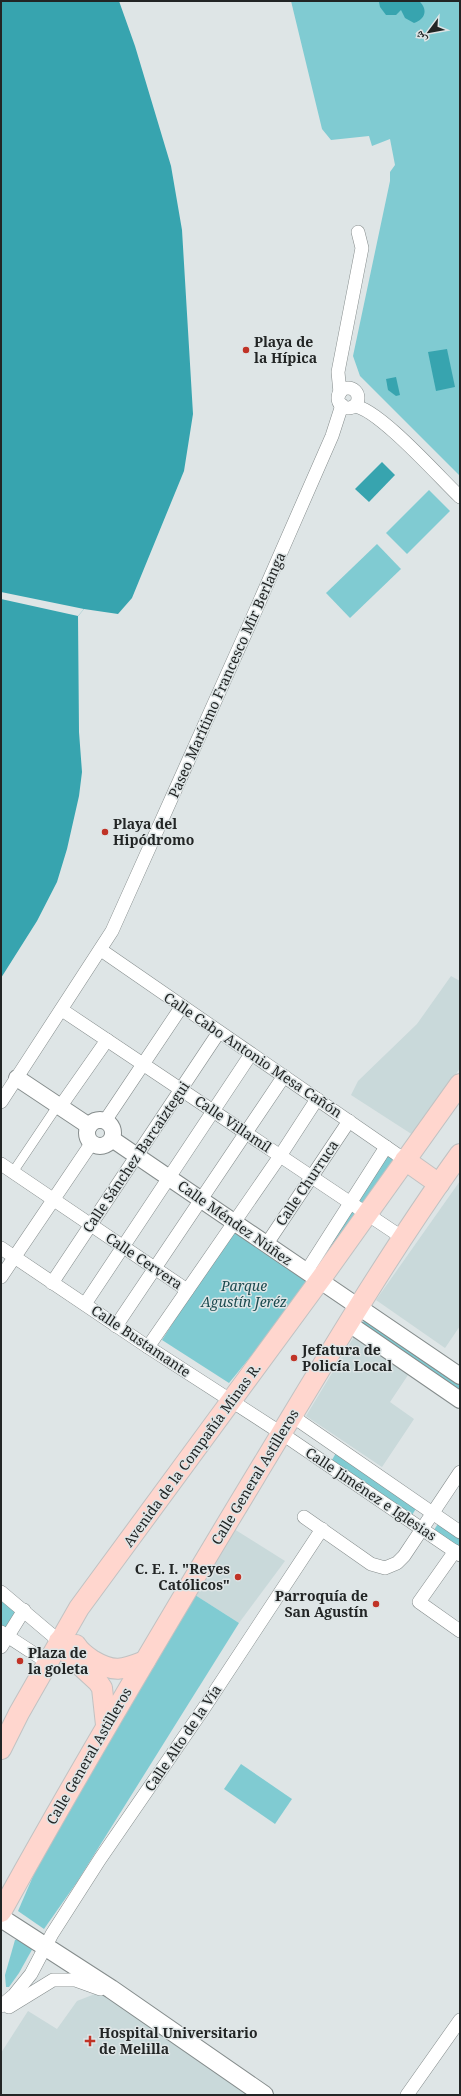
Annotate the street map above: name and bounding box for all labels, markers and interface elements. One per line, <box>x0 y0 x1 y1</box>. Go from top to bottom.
north arrow <box>409 12 449 52</box>
text: ش <box>410 28 430 46</box>
place label: Playa de la Hípica <box>254 332 317 367</box>
marker: Playa de la Hípica <box>241 345 251 355</box>
street label: Paseo Marítimo Francesco Mir Berlanga <box>164 549 290 801</box>
place label: Playa del Hipódromo <box>113 814 194 849</box>
marker: Playa del Hipódromo <box>100 827 110 837</box>
street label: Calle Cabo Antonio Mesa Cañón <box>160 988 346 1122</box>
street label: Calle Sánchez Barcaiztegui <box>78 1077 194 1236</box>
street label: Calle Villamíl <box>191 1091 276 1157</box>
street label: Calle Churruca <box>271 1136 342 1229</box>
street label: Calle Méndez Núñez <box>174 1176 296 1269</box>
street label: Calle Cervera <box>102 1228 186 1293</box>
park label: Parque Agustín Jeréz <box>200 1276 287 1311</box>
street label: Calle Bustamante <box>88 1300 195 1381</box>
place label: Jefatura de Policía Local <box>301 1340 392 1375</box>
marker: Jefatura de Policía Local <box>289 1353 299 1363</box>
street label: Avenida de la Compañía Minas R. <box>119 1359 265 1550</box>
street label: Calle General Astilleros <box>206 1405 303 1548</box>
street label: Calle Jiménez e Iglesias <box>302 1443 441 1545</box>
place label: C. E. I. "Reyes Católicos" <box>135 1559 230 1594</box>
marker: C. E. I. "Reyes Católicos" <box>233 1572 243 1582</box>
place label: Parroquía de San Agustín <box>275 1586 368 1621</box>
marker: Parroquía de San Agustín <box>371 1599 381 1609</box>
place label: Plaza de la goleta <box>28 1643 88 1678</box>
marker: Plaza de la goleta <box>15 1656 25 1666</box>
street label: Calle Alto de la Vía <box>140 1681 225 1795</box>
street label: Calle General Astilleros <box>42 1684 136 1828</box>
place label: Hospital Universitario de Melilla <box>99 2023 258 2058</box>
marker: Hospital Universitario de Melilla <box>84 2035 96 2047</box>

